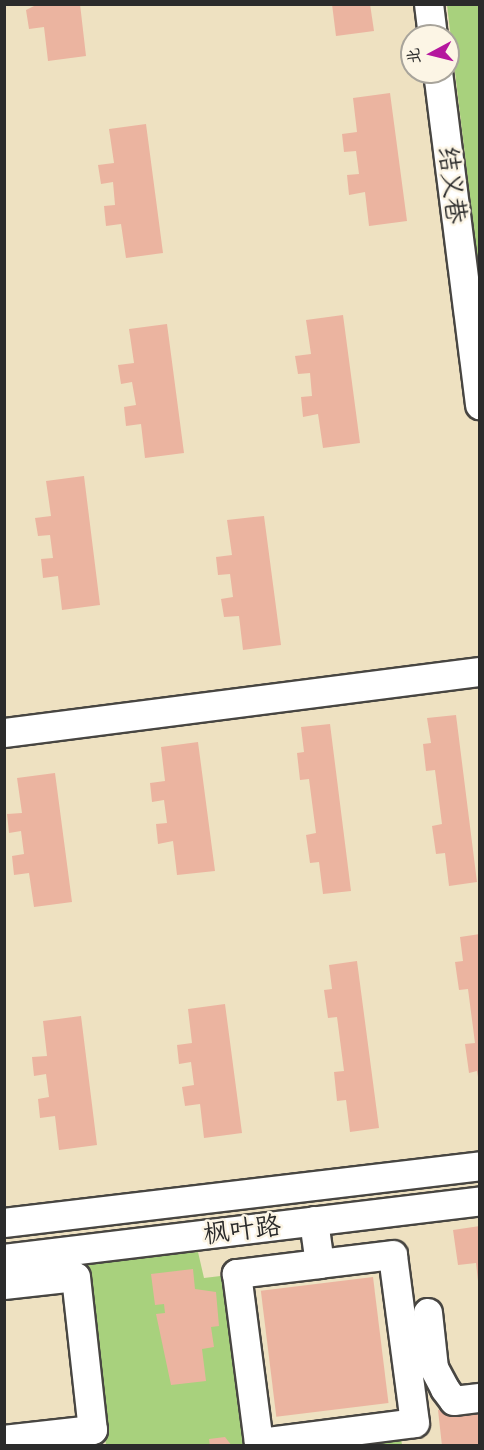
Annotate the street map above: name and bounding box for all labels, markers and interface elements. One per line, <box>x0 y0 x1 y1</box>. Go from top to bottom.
north arrow <box>400 24 460 84</box>
text: 北 <box>403 47 425 65</box>
street label: 结义巷 <box>432 144 472 226</box>
street label: 枫叶路 <box>201 1210 283 1250</box>

